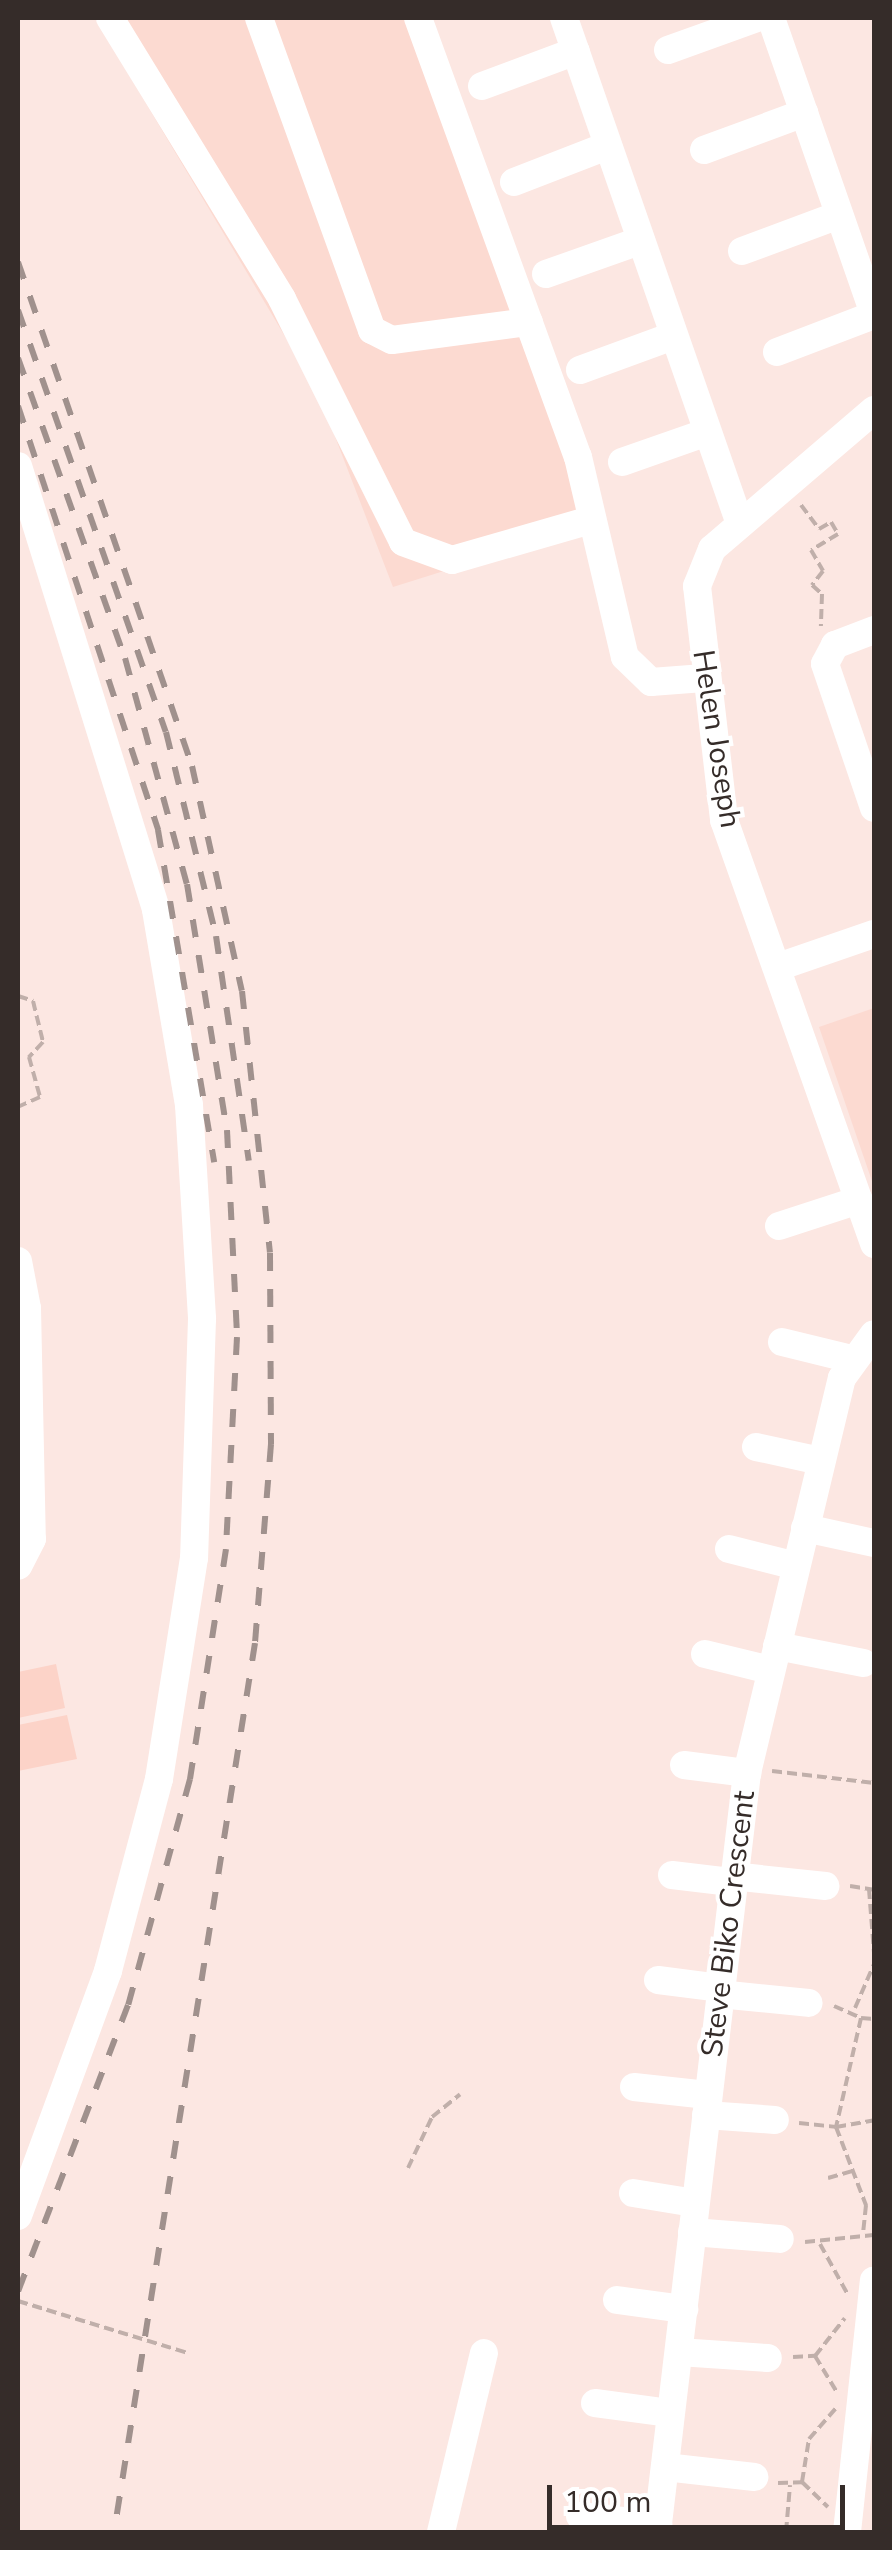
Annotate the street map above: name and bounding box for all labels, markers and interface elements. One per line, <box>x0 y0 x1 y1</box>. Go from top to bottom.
street label: Helen Joseph <box>684 648 748 830</box>
street label: Steve Biko Crescent <box>695 1789 763 2059</box>
scale bar <box>552 2465 850 2527</box>
text: 100 m <box>564 2482 651 2523</box>

